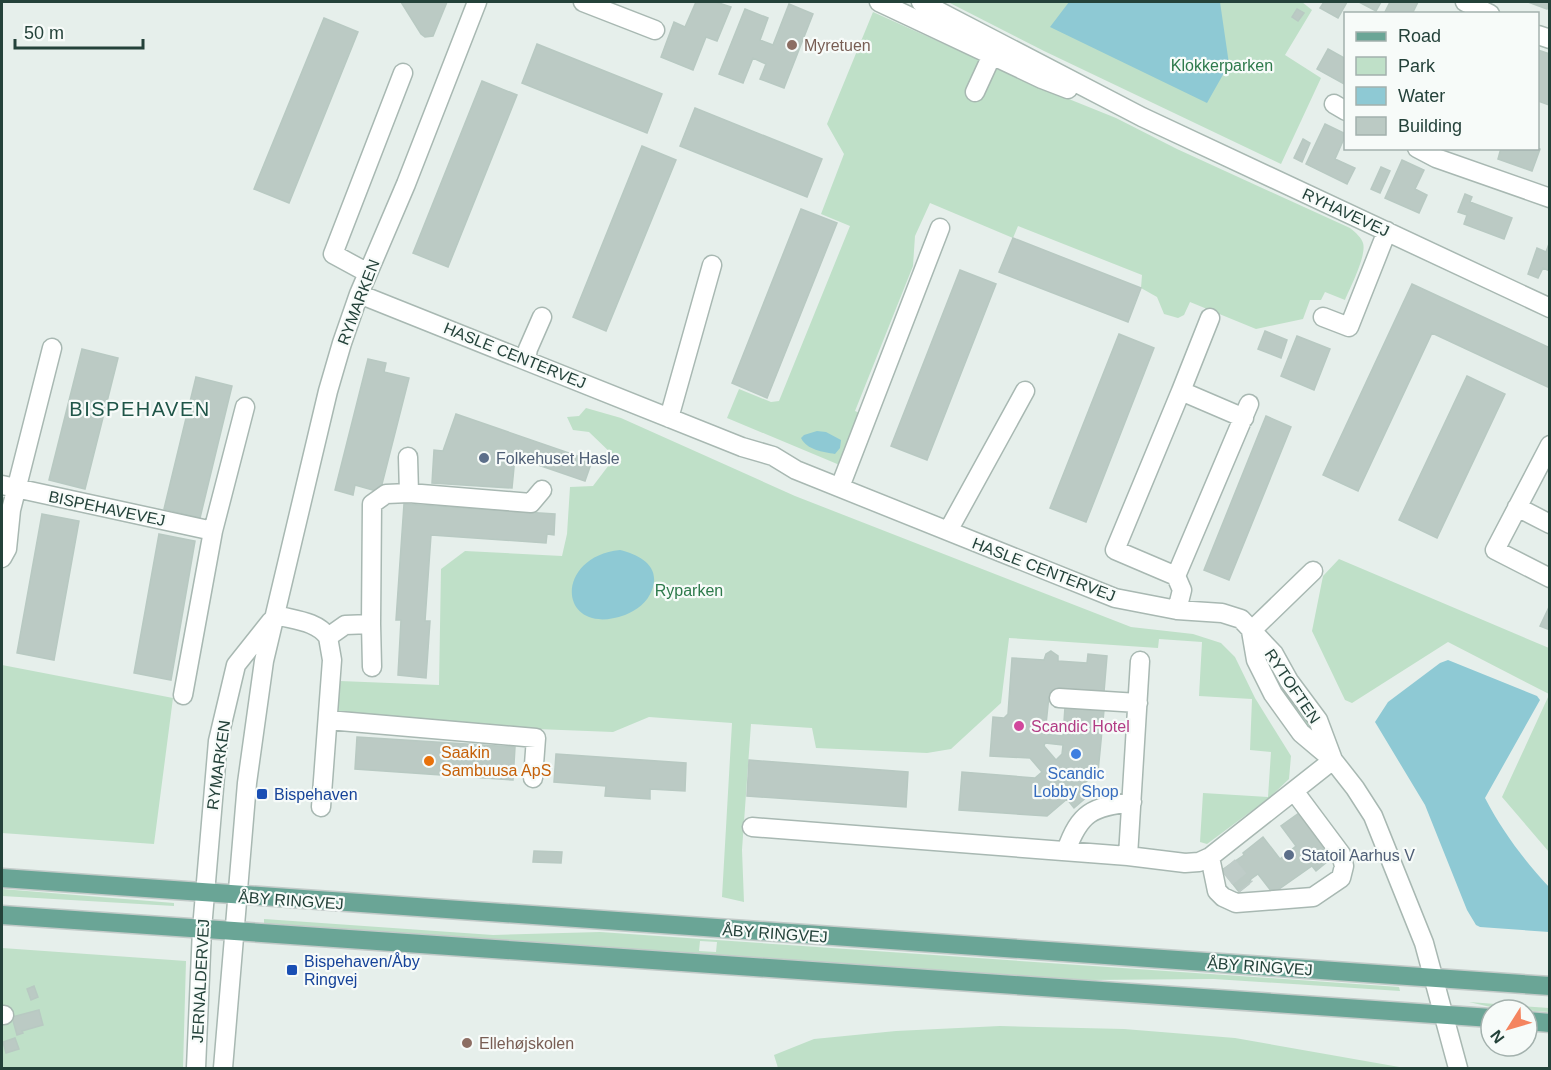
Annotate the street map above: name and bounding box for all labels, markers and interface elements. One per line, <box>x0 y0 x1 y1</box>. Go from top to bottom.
scale bar <box>15 12 142 50</box>
legend <box>1344 12 1539 150</box>
text: 50 m <box>24 23 64 43</box>
text: Road <box>1398 26 1441 46</box>
place label: Myretuen <box>804 37 871 54</box>
marker: Myretuen <box>785 38 799 52</box>
text: Park <box>1398 56 1436 76</box>
park label: Klokkerparken <box>1171 57 1273 74</box>
text: Water <box>1398 86 1445 106</box>
text: Building <box>1398 116 1462 136</box>
street label: RYHAVEVEJ <box>1300 185 1392 240</box>
street label: RYMARKEN <box>334 257 383 347</box>
street label: HASLE CENTERVEJ <box>441 319 588 392</box>
district label: BISPEHAVEN <box>69 398 211 420</box>
place label: Folkehuset Hasle <box>496 450 620 467</box>
marker: Folkehuset Hasle <box>477 451 491 465</box>
street label: BISPEHAVEVEJ <box>47 488 167 529</box>
street label: HASLE CENTERVEJ <box>970 534 1118 605</box>
park label: Ryparken <box>655 582 723 599</box>
street label: RYTOFTEN <box>1262 646 1324 727</box>
place label: Scandic Hotel <box>1031 718 1130 735</box>
street label: RYMARKEN <box>204 719 233 811</box>
marker: Scandic Hotel <box>1012 719 1026 733</box>
place label: Saakin Sambuusa ApS <box>441 744 551 779</box>
marker: Scandic Lobby Shop <box>1069 747 1083 761</box>
marker: Saakin Sambuusa ApS <box>422 754 436 768</box>
place label: Scandic Lobby Shop <box>1033 765 1119 800</box>
place label: Bispehaven <box>274 786 358 803</box>
marker: Bispehaven <box>255 787 269 801</box>
place label: Statoil Aarhus V <box>1301 847 1415 864</box>
marker: Statoil Aarhus V <box>1282 848 1296 862</box>
street label: ÅBY RINGVEJ <box>238 887 344 913</box>
street label: JERNALDERVEJ <box>189 919 212 1043</box>
street label: ÅBY RINGVEJ <box>722 920 828 946</box>
place label: Bispehaven/Åby Ringvej <box>304 952 420 988</box>
street label: ÅBY RINGVEJ <box>1207 953 1313 979</box>
marker: Bispehaven/Åby Ringvej <box>285 963 299 977</box>
north arrow <box>1479 998 1539 1058</box>
text: N <box>1487 1027 1508 1046</box>
place label: Ellehøjskolen <box>479 1035 574 1052</box>
marker: Ellehøjskolen <box>460 1036 474 1050</box>

